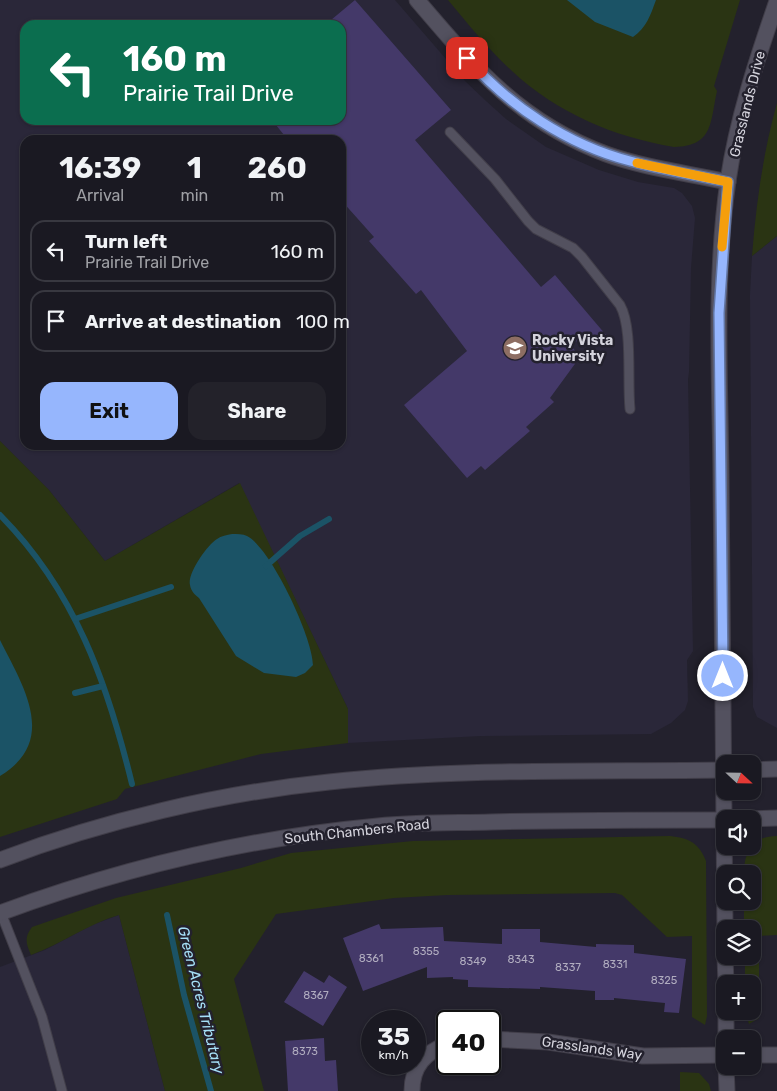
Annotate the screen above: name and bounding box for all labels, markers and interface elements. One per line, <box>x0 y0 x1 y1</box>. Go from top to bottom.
pin <box>446 37 488 79</box>
text: 160 m <box>123 38 227 80</box>
icon: left <box>40 40 105 105</box>
icon: arrive <box>453 44 481 72</box>
street label: Grasslands Drive <box>726 49 769 159</box>
text: Prairie Trail Drive <box>123 80 294 107</box>
text: 16:39 <box>59 150 141 186</box>
text: 1 <box>187 150 202 186</box>
text: 260 <box>247 150 307 186</box>
text: Arrival <box>76 186 124 205</box>
text: min <box>180 186 208 205</box>
text: m <box>270 186 284 205</box>
text: Turn left <box>85 230 167 253</box>
icon: left <box>42 237 70 265</box>
text: 160 m <box>271 240 324 263</box>
text: Prairie Trail Drive <box>85 253 209 272</box>
icon: arrive <box>42 307 70 335</box>
text: Arrive at destination <box>85 310 281 333</box>
text: 100 m <box>296 310 350 333</box>
place label: Rocky Vista University <box>532 332 613 365</box>
school or university icon: Rocky Vista University <box>502 335 528 361</box>
button: Exit <box>40 382 178 440</box>
button: Share <box>188 382 326 440</box>
position arrow <box>696 649 748 701</box>
north arrow <box>716 755 761 800</box>
map controls <box>716 755 761 1075</box>
button: sound <box>716 810 761 855</box>
street label: South Chambers Road <box>284 815 430 848</box>
button: search <box>716 865 761 910</box>
button: layers <box>716 920 761 965</box>
water label: Green Acres Tributary <box>174 924 228 1077</box>
house number: 8355 <box>413 945 440 958</box>
house number: 8361 <box>359 952 383 965</box>
house number: 8343 <box>507 953 535 966</box>
house number: 8349 <box>460 955 486 968</box>
house number: 8331 <box>603 958 627 971</box>
house number: 8337 <box>555 961 581 974</box>
house number: 8325 <box>651 974 678 987</box>
button: + <box>716 975 761 1020</box>
house number: 8367 <box>303 989 329 1002</box>
speed limit sign: 40 <box>436 1010 501 1075</box>
text: 35 <box>377 1022 410 1051</box>
button: − <box>716 1030 761 1075</box>
street label: Grasslands Way <box>541 1033 643 1064</box>
house number: 8373 <box>292 1045 318 1058</box>
text: km/h <box>379 1048 408 1062</box>

